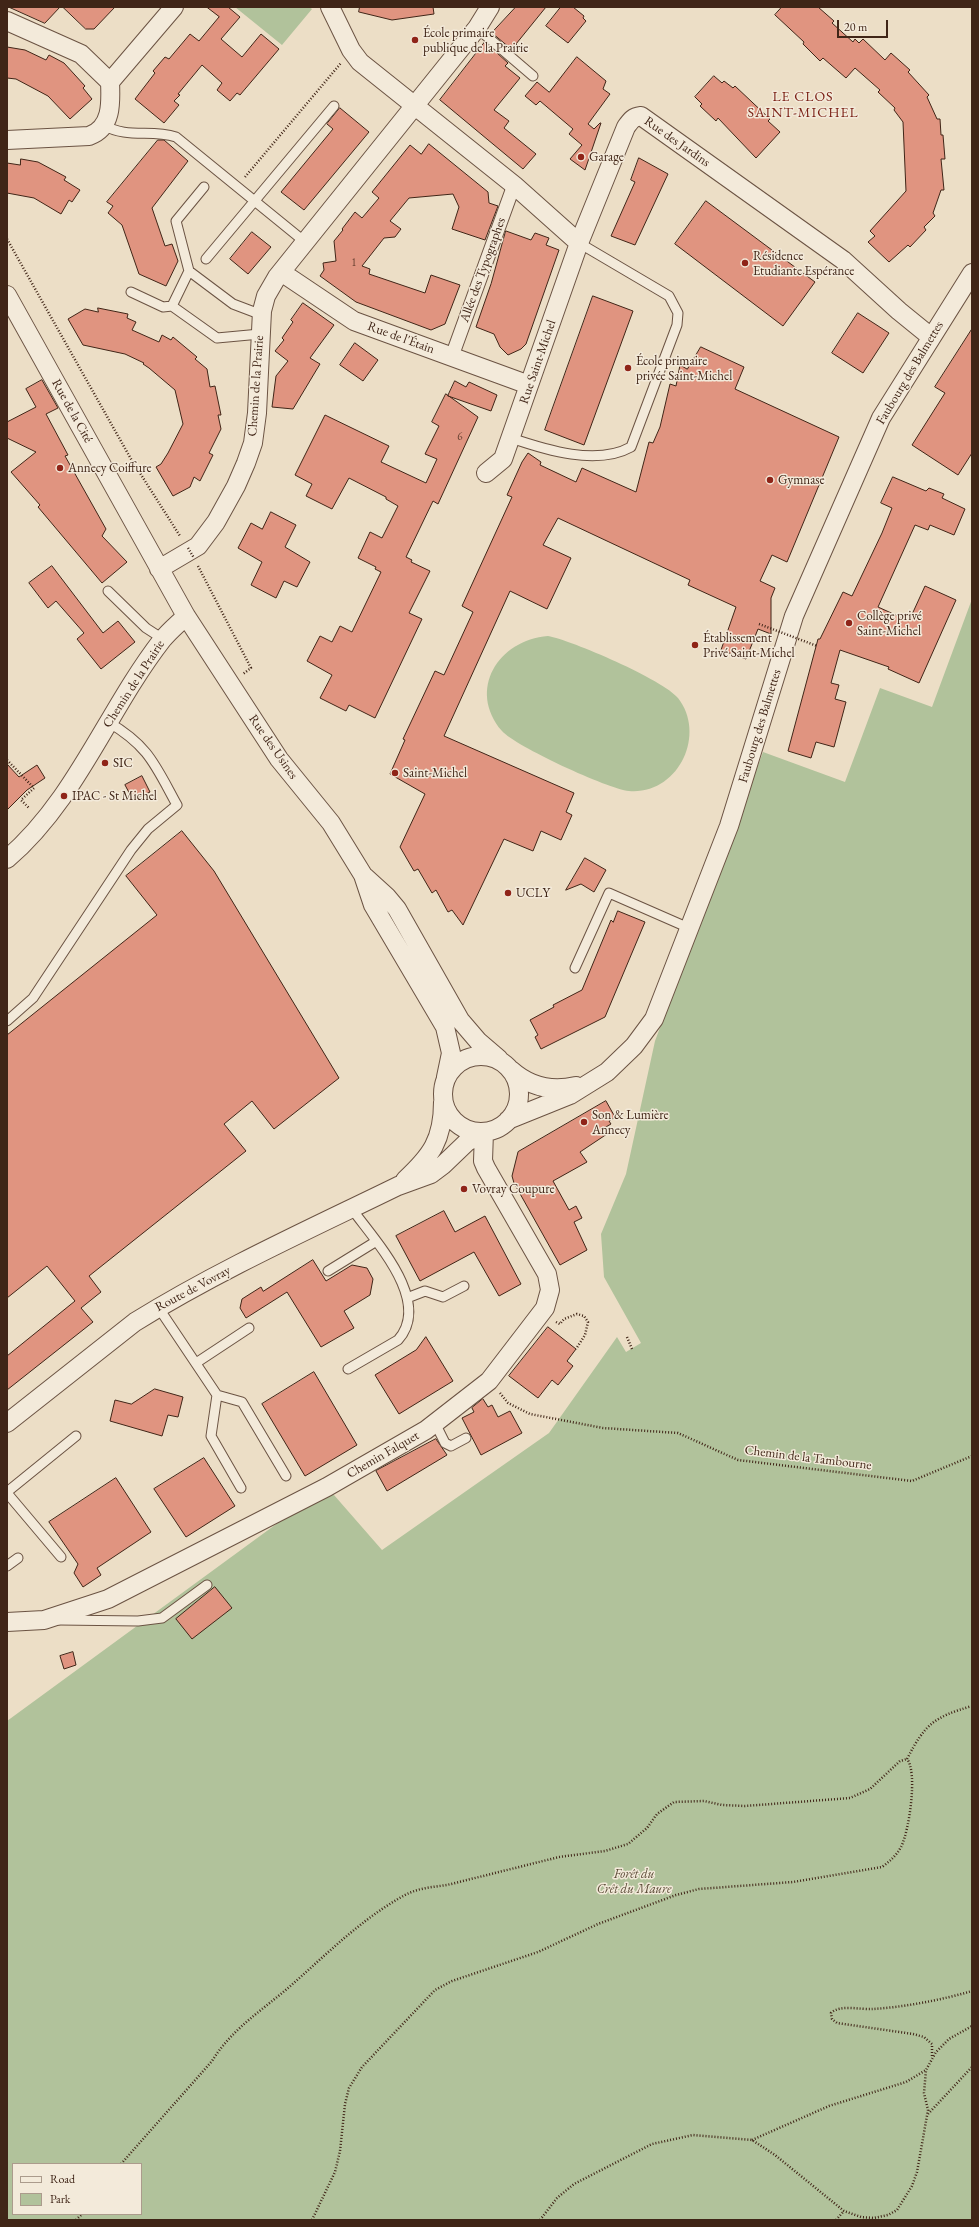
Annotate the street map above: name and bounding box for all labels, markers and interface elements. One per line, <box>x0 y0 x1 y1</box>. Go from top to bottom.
scale bar <box>839 12 890 38</box>
text: 20 m <box>844 19 867 35</box>
place label: École primaire publique de la Prairie <box>423 25 528 56</box>
marker: École primaire publique de la Prairie <box>410 35 420 45</box>
district label: LE CLOS SAINT-MICHEL <box>747 89 859 122</box>
street label: Rue des Jardins <box>641 114 713 170</box>
place label: Garage <box>589 149 624 165</box>
marker: Garage <box>576 152 586 162</box>
street label: Allée des Typographes <box>457 216 509 324</box>
place label: Résidence Etudiante Espérance <box>753 248 854 279</box>
house number: 1 <box>351 256 357 270</box>
marker: Résidence Etudiante Espérance <box>740 258 750 268</box>
street label: Rue Saint-Michel <box>516 318 560 406</box>
street label: Faubourg des Balmettes <box>873 318 947 428</box>
street label: Rue de l'Étain <box>365 319 437 357</box>
street label: Chemin de la Prairie <box>245 335 267 437</box>
place label: École primaire privée Saint-Michel <box>636 353 732 384</box>
marker: École primaire privée Saint-Michel <box>623 363 633 373</box>
street label: Rue de la Cité <box>48 376 96 446</box>
house number: 6 <box>457 430 463 444</box>
place label: Annecy Coiffure <box>68 460 152 476</box>
marker: Annecy Coiffure <box>55 463 65 473</box>
place label: Gymnase <box>778 472 825 488</box>
marker: Gymnase <box>765 475 775 485</box>
place label: Collège privé Saint-Michel <box>857 608 922 639</box>
marker: Collège privé Saint-Michel <box>844 618 854 628</box>
place label: Établissement Privé Saint-Michel <box>703 630 795 661</box>
street label: Chemin de la Prairie <box>100 637 168 731</box>
marker: Établissement Privé Saint-Michel <box>690 640 700 650</box>
street label: Faubourg des Balmettes <box>735 667 785 785</box>
street label: Rue des Usines <box>245 712 301 782</box>
place label: SIC <box>113 755 133 771</box>
marker: SIC <box>100 758 110 768</box>
place label: Saint-Michel <box>403 765 467 781</box>
marker: Saint-Michel <box>390 768 400 778</box>
place label: IPAC - St Michel <box>72 788 157 804</box>
marker: IPAC - St Michel <box>59 791 69 801</box>
place label: UCLY <box>516 885 550 901</box>
marker: UCLY <box>503 888 513 898</box>
place label: Son & Lumière Annecy <box>592 1107 669 1138</box>
marker: Son & Lumière Annecy <box>579 1117 589 1127</box>
place label: Vovray Coupure <box>472 1181 555 1197</box>
marker: Vovray Coupure <box>459 1184 469 1194</box>
street label: Route de Vovray <box>153 1263 233 1315</box>
street label: Chemin Falquet <box>344 1428 422 1482</box>
street label: Chemin de la Tambourne <box>744 1442 872 1474</box>
park label: Forêt du Crêt du Maure <box>597 1866 671 1897</box>
legend <box>12 2163 142 2215</box>
text: Road <box>50 2171 75 2187</box>
text: Park <box>50 2191 70 2207</box>

